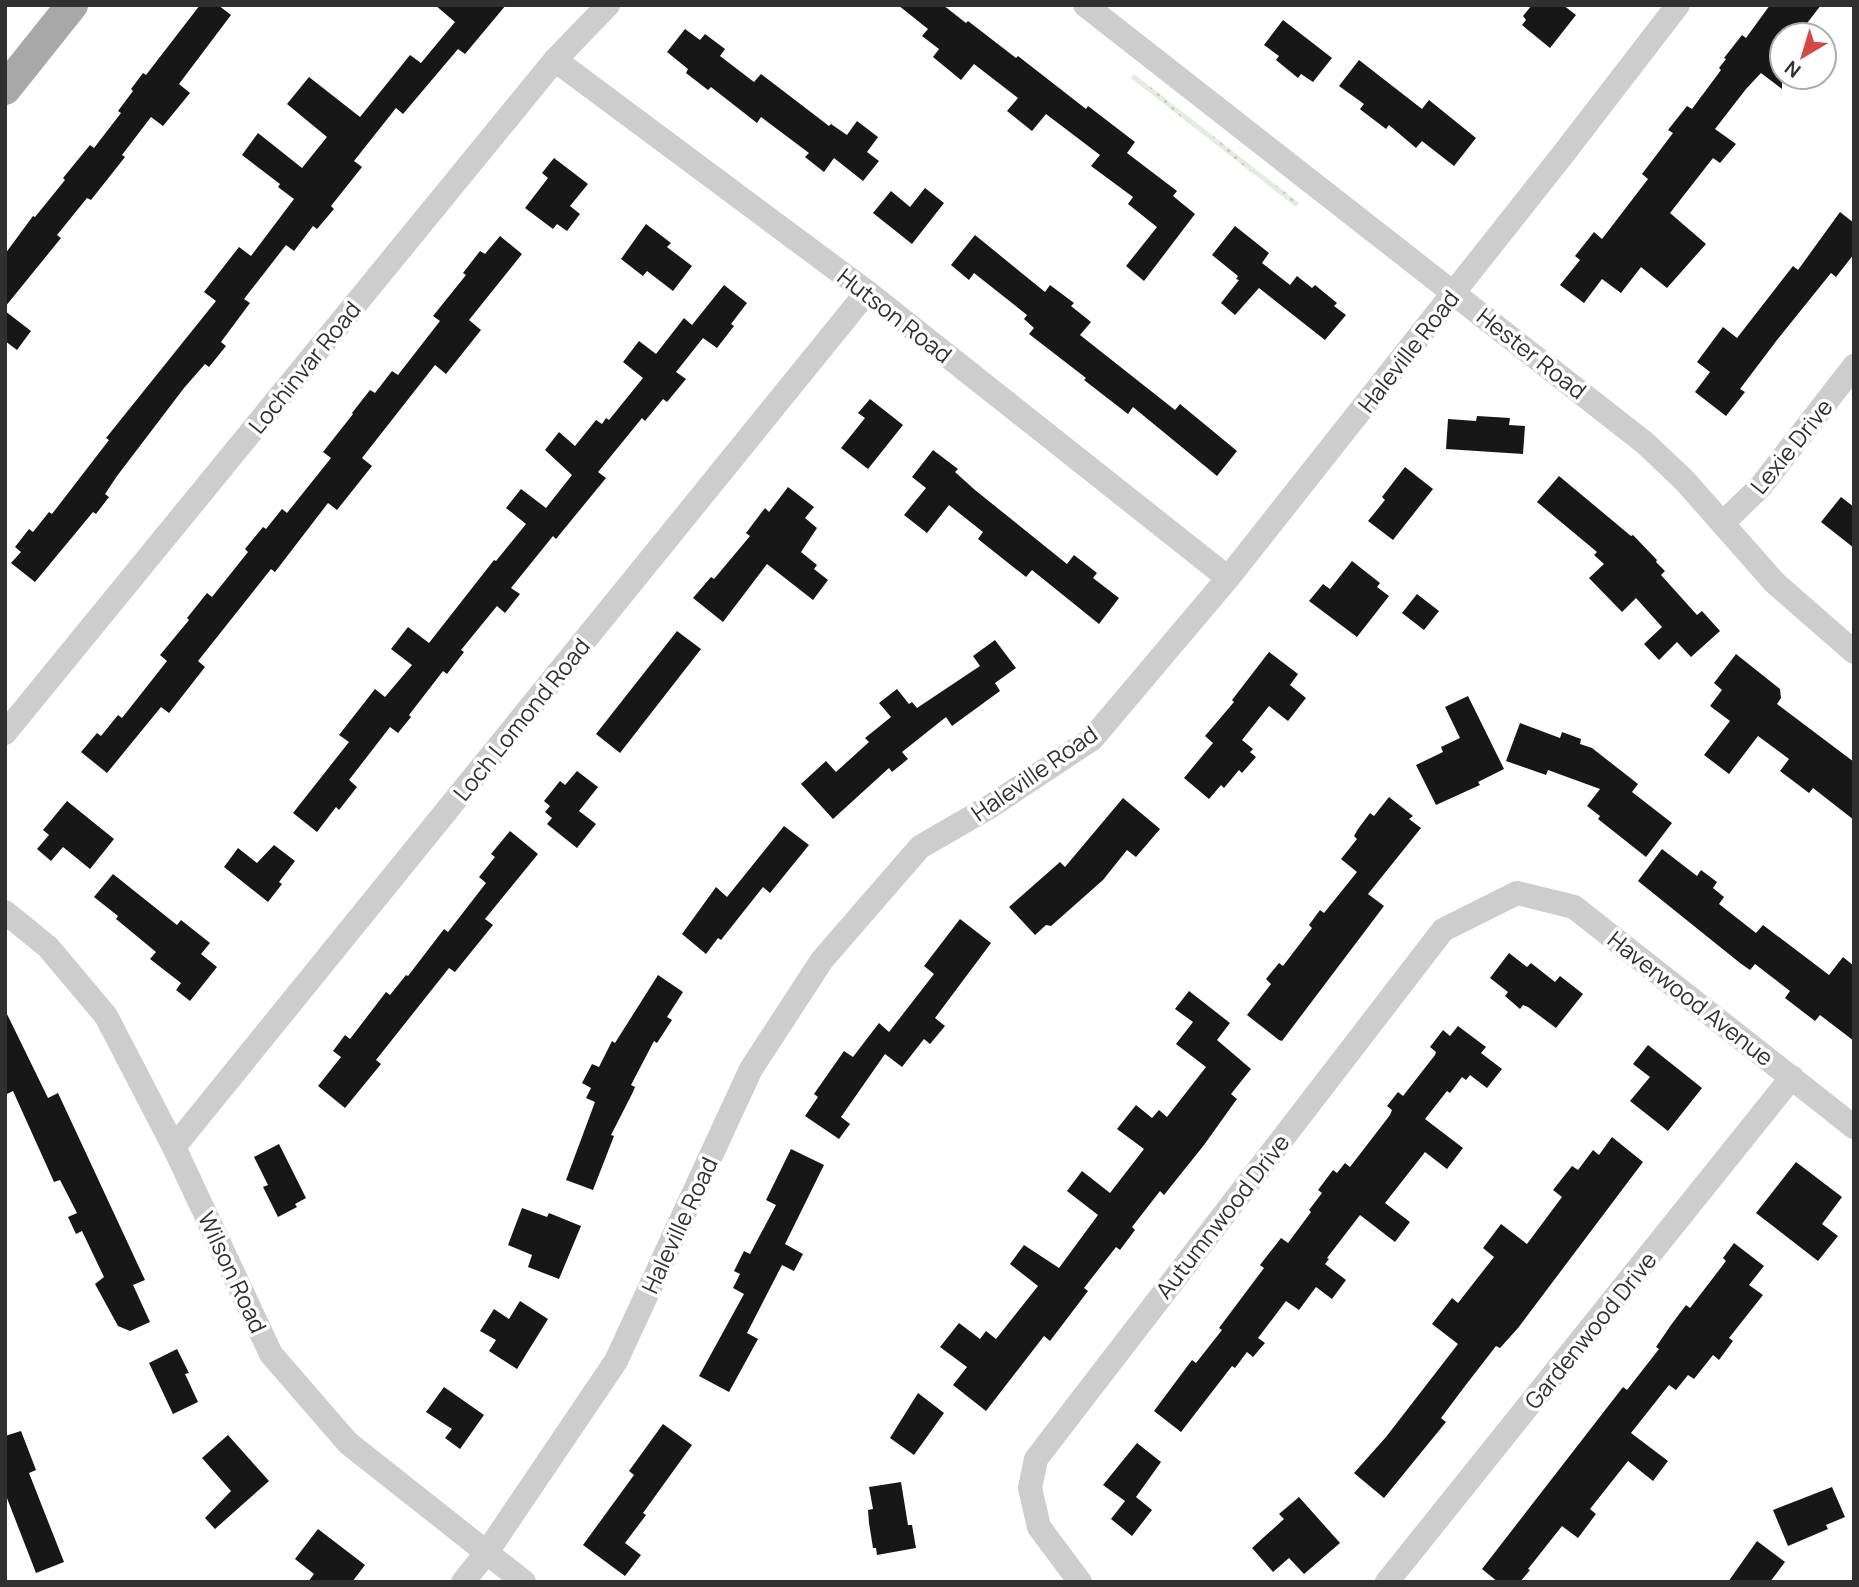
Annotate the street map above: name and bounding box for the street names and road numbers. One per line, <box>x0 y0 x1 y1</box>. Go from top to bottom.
street label: Hutson Road <box>831 260 959 370</box>
street label: Haleville Road <box>1350 283 1466 419</box>
street label: Lochinvar Road <box>241 294 367 440</box>
street label: Hester Road <box>1471 300 1593 406</box>
street label: Lexie Drive <box>1743 392 1839 500</box>
street label: Loch Lomond Road <box>445 631 597 807</box>
street label: Haleville Road <box>965 718 1103 828</box>
street label: Haverwood Avenue <box>1601 923 1781 1073</box>
street label: Autumnwood Drive <box>1148 1127 1296 1305</box>
street label: Haleville Road <box>633 1152 725 1298</box>
street label: Wilson Road <box>191 1206 275 1338</box>
street label: Gardenwood Drive <box>1517 1245 1663 1415</box>

